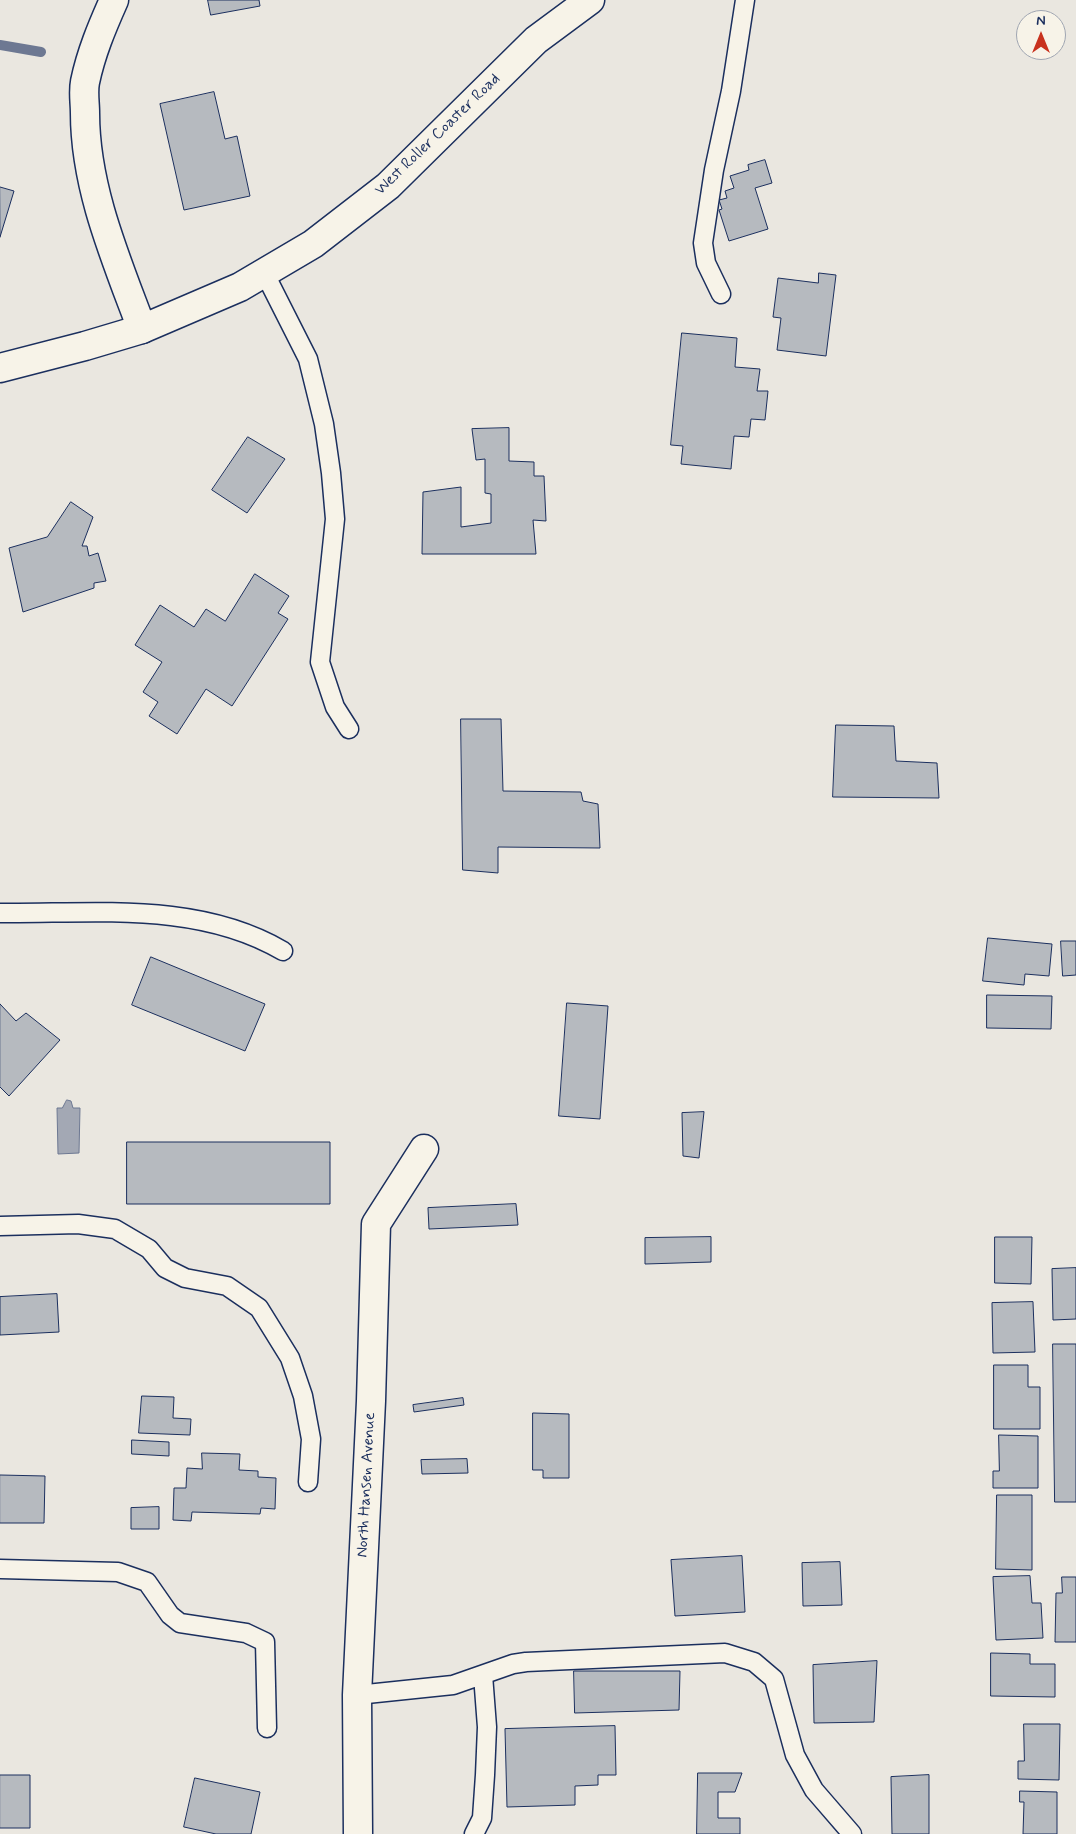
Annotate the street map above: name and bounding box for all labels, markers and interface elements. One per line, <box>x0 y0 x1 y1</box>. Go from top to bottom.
north arrow <box>1016 10 1066 60</box>
text: N <box>1036 12 1046 30</box>
street label: West Roller Coaster Road <box>371 70 505 200</box>
street label: North Hansen Avenue <box>354 1412 380 1558</box>

